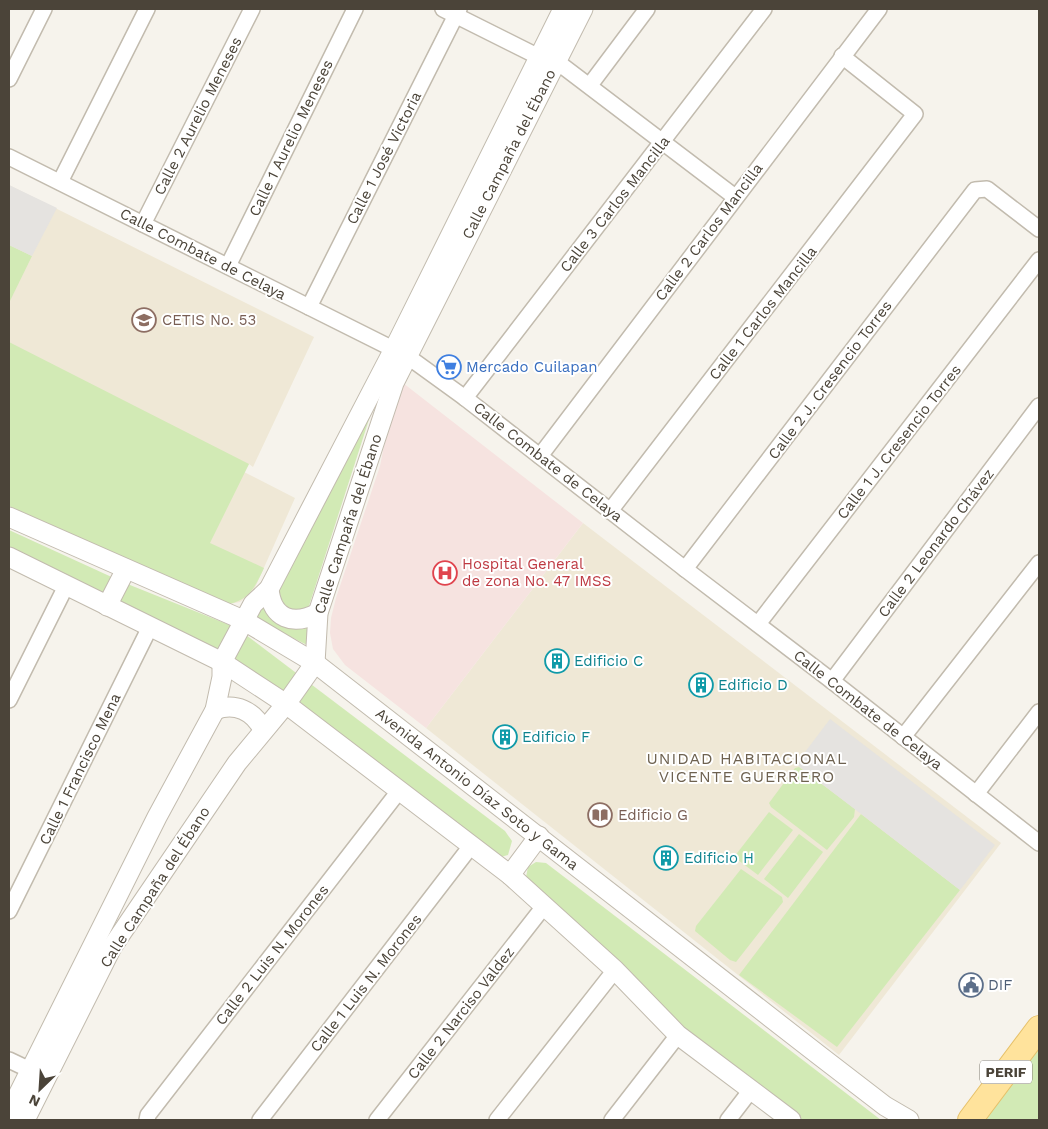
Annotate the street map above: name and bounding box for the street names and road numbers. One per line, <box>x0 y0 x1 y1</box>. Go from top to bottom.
street label: Calle 2 Aurelio Meneses <box>150 34 246 198</box>
street label: Calle 1 Aurelio Meneses <box>245 57 337 219</box>
street label: Calle Campaña del Ébano <box>458 66 560 242</box>
street label: Calle 1 José Victoria <box>343 88 426 227</box>
street label: Calle 3 Carlos Mancilla <box>556 132 674 276</box>
street label: Calle 2 Carlos Mancilla <box>651 159 767 304</box>
street label: Calle Combate de Celaya <box>117 204 289 304</box>
street label: Calle 1 Carlos Mancilla <box>705 242 821 383</box>
street label: Calle 2 J. Cresencio Torres <box>764 297 896 463</box>
street label: Calle 1 J. Cresencio Torres <box>833 361 965 523</box>
street label: Calle Combate de Celaya <box>470 398 626 526</box>
street label: Calle Campaña del Ébano <box>310 432 386 616</box>
street label: Calle 2 Leonardo Chávez <box>874 465 998 621</box>
street label: Calle Combate de Celaya <box>790 646 946 774</box>
street label: Calle 1 Francisco Mena <box>35 690 125 848</box>
street label: Avenida Antonio Díaz Soto y Gama <box>372 704 582 874</box>
street label: Calle Campaña del Ébano <box>96 803 214 971</box>
street label: Calle 2 Luis N. Morones <box>212 881 332 1029</box>
street label: Calle 1 Luis N. Morones <box>307 910 425 1056</box>
street label: Calle 2 Narciso Valdez <box>404 943 518 1083</box>
road number: PERIF <box>980 1060 1032 1084</box>

